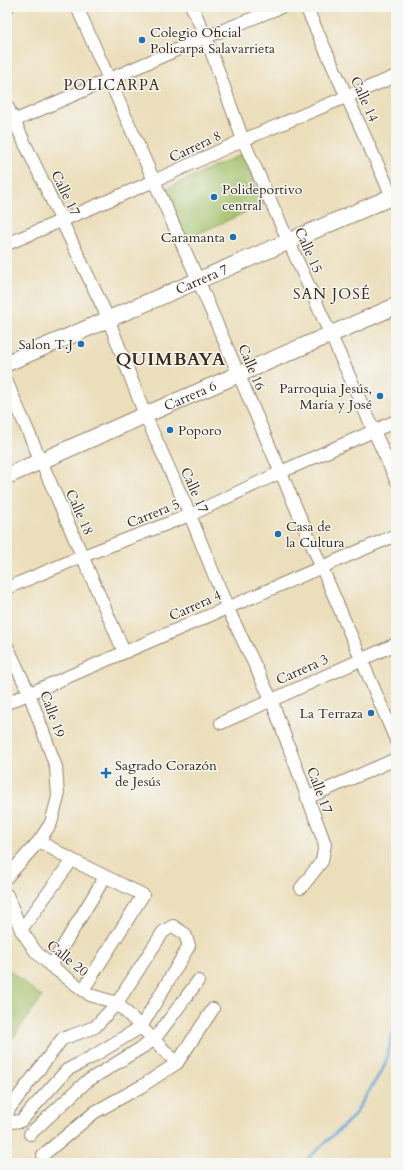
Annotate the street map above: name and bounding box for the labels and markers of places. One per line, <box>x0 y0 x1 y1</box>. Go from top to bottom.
place label: Colegio Oficial Policarpa Salavarrieta <box>150 23 275 58</box>
marker: Colegio Oficial Policarpa Salavarrieta <box>137 35 147 45</box>
place label: Polideportivo central <box>222 180 303 215</box>
marker: Polideportivo central <box>209 192 219 202</box>
place label: Caramanta <box>161 228 225 247</box>
marker: Caramanta <box>228 232 238 242</box>
place label: Salon T.J <box>19 335 73 354</box>
marker: Salon T.J <box>76 339 86 349</box>
place label: Parroquia Jesús, María y José <box>279 379 372 414</box>
marker: Parroquia Jesús, María y José <box>375 391 385 401</box>
place label: Poporo <box>178 421 222 440</box>
marker: Poporo <box>165 425 175 435</box>
place label: Casa de la Cultura <box>286 517 345 552</box>
marker: Casa de la Cultura <box>273 529 283 539</box>
place label: La Terraza <box>300 704 363 723</box>
marker: La Terraza <box>366 708 376 718</box>
place label: Sagrado Corazón de Jesús <box>115 756 217 791</box>
marker: Sagrado Corazón de Jesús <box>100 767 112 779</box>

